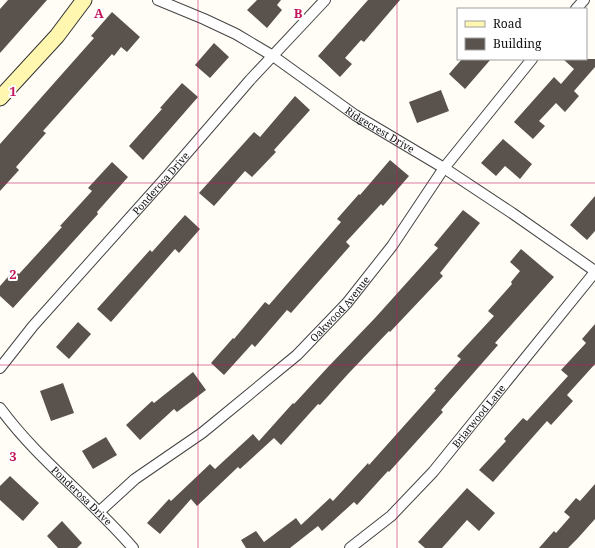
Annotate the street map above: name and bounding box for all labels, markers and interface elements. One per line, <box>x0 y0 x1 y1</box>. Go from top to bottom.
text: A <box>94 4 104 22</box>
text: B <box>294 4 303 22</box>
legend <box>457 8 587 60</box>
text: Road <box>493 15 523 32</box>
text: Building <box>493 35 542 52</box>
text: 1 <box>9 82 17 100</box>
street label: Ridgecrest Drive <box>342 103 417 156</box>
street label: Ponderosa Drive <box>129 149 192 217</box>
text: 2 <box>9 265 17 283</box>
street label: Oakwood Avenue <box>307 273 373 345</box>
street label: Briarwood Lane <box>449 381 508 450</box>
text: 3 <box>9 447 17 465</box>
street label: Ponderosa Drive <box>48 463 115 528</box>

